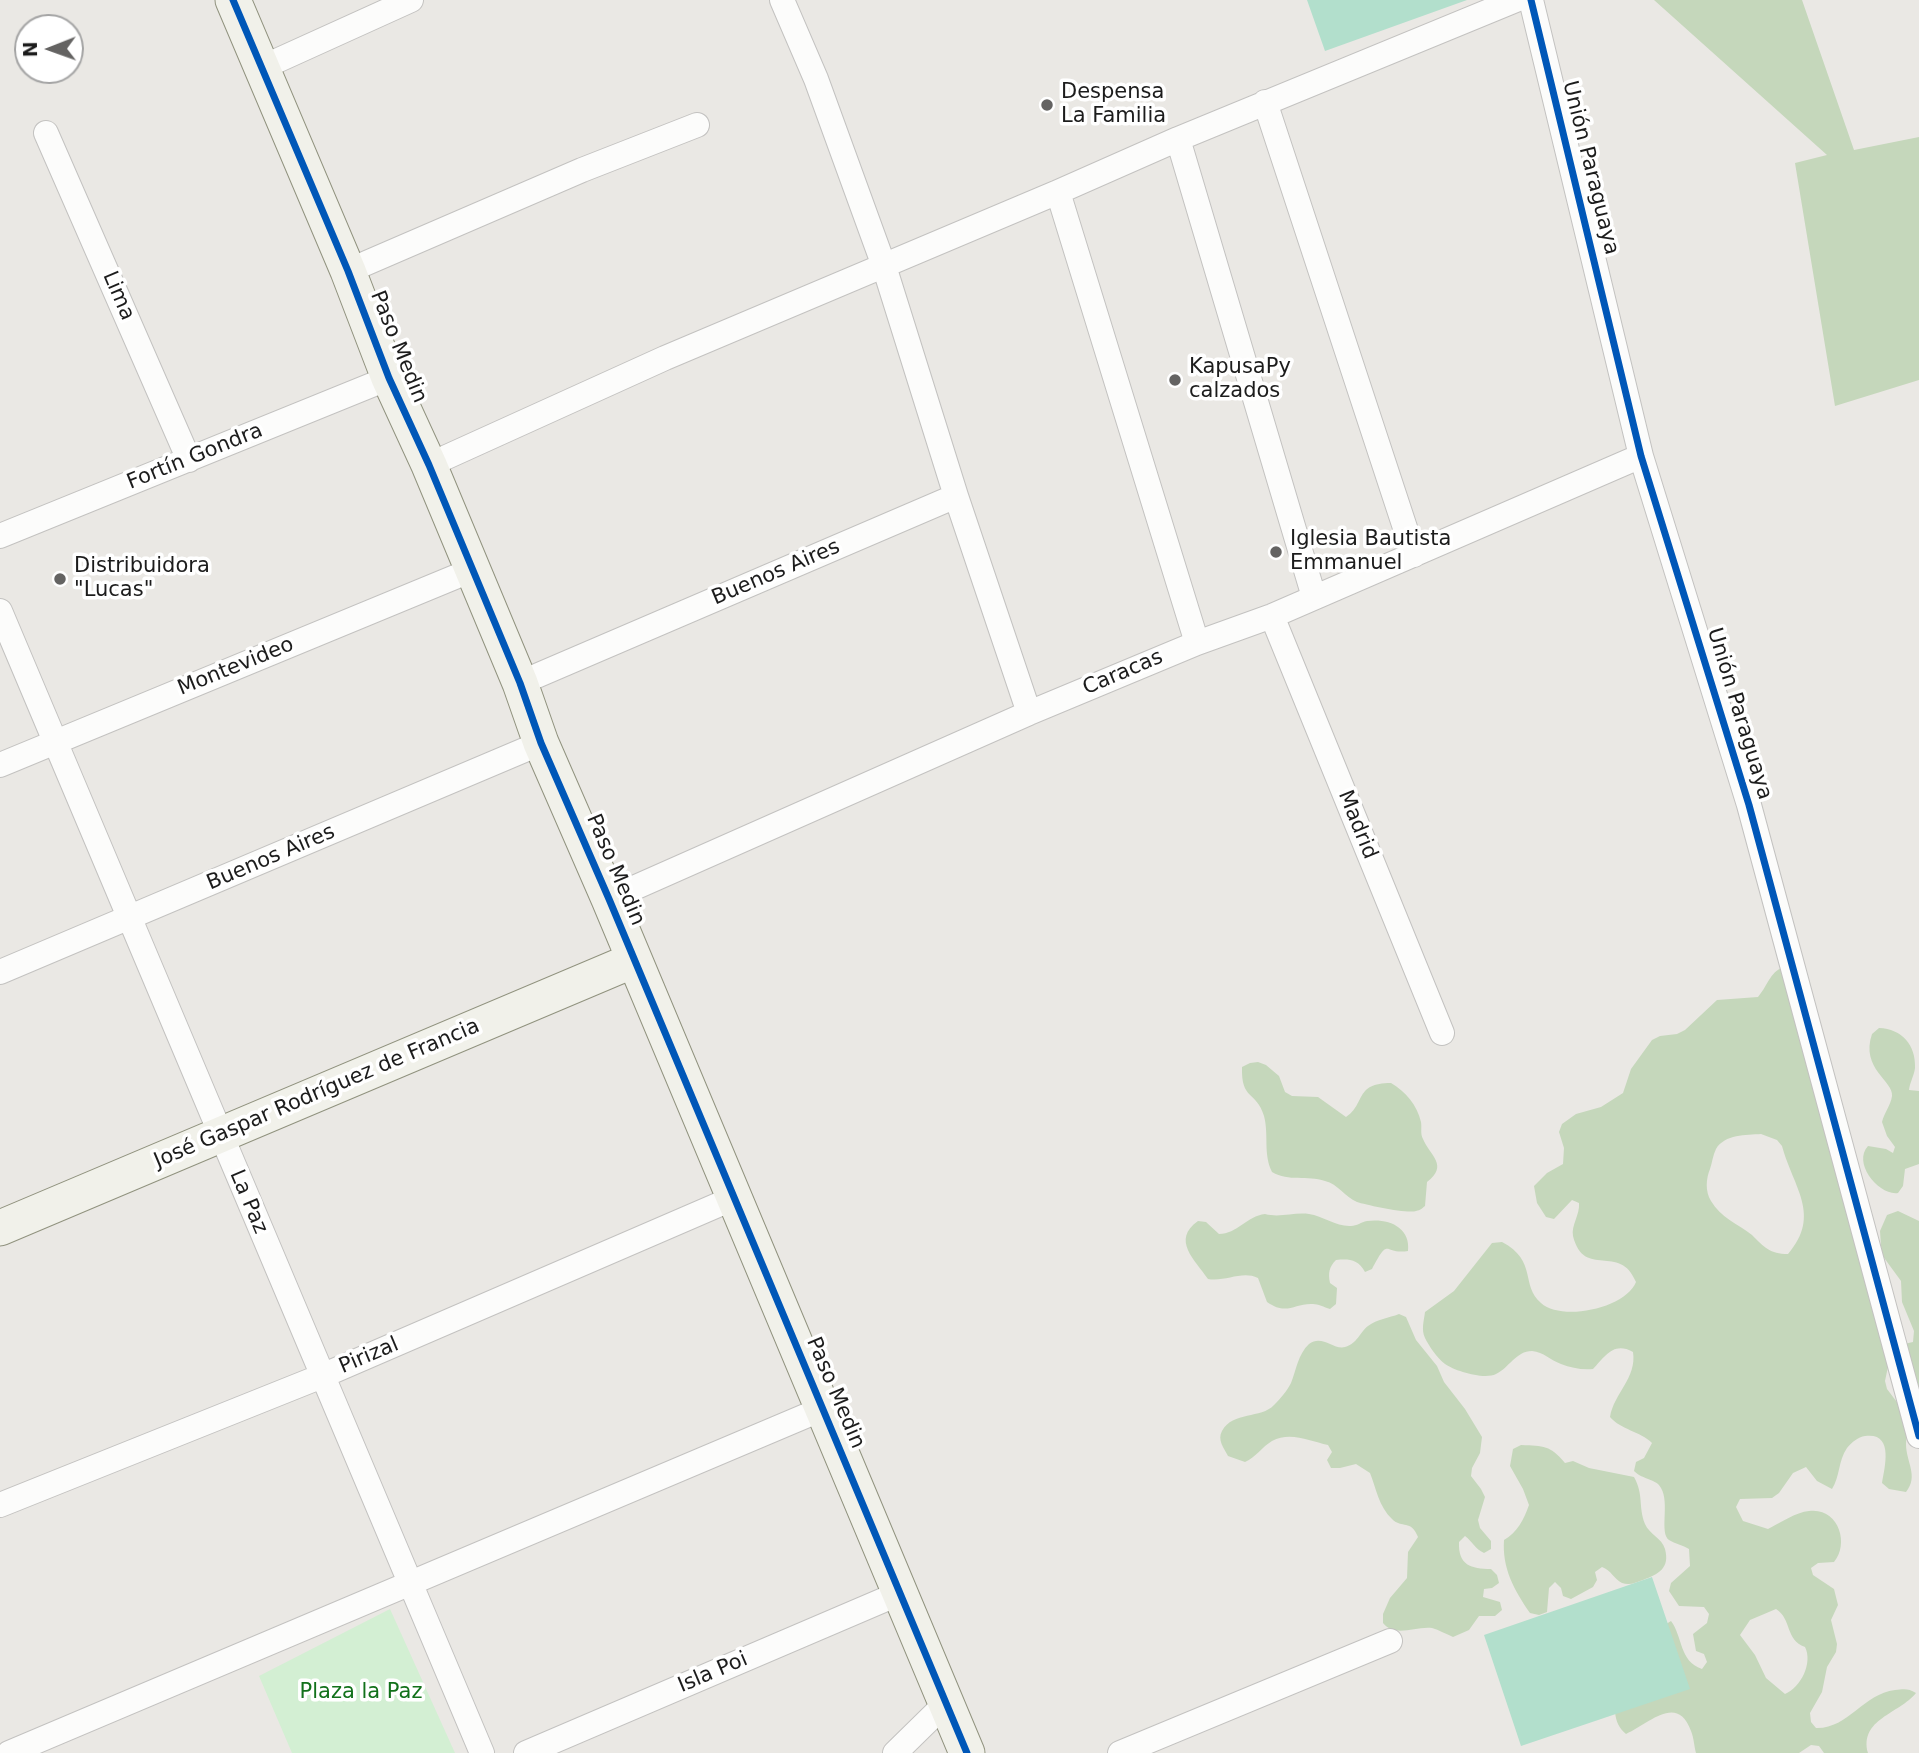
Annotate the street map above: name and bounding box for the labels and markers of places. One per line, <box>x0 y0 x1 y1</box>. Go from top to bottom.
place label: Despensa La Familia <box>1061 80 1166 130</box>
marker: Despensa La Familia <box>1039 97 1055 113</box>
place label: KapusaPy calzados <box>1189 355 1291 405</box>
marker: KapusaPy calzados <box>1167 372 1183 388</box>
place label: Iglesia Bautista Emmanuel <box>1290 527 1451 577</box>
marker: Iglesia Bautista Emmanuel <box>1268 544 1284 560</box>
place label: Distribuidora "Lucas" <box>74 554 210 604</box>
marker: Distribuidora "Lucas" <box>52 571 68 587</box>

